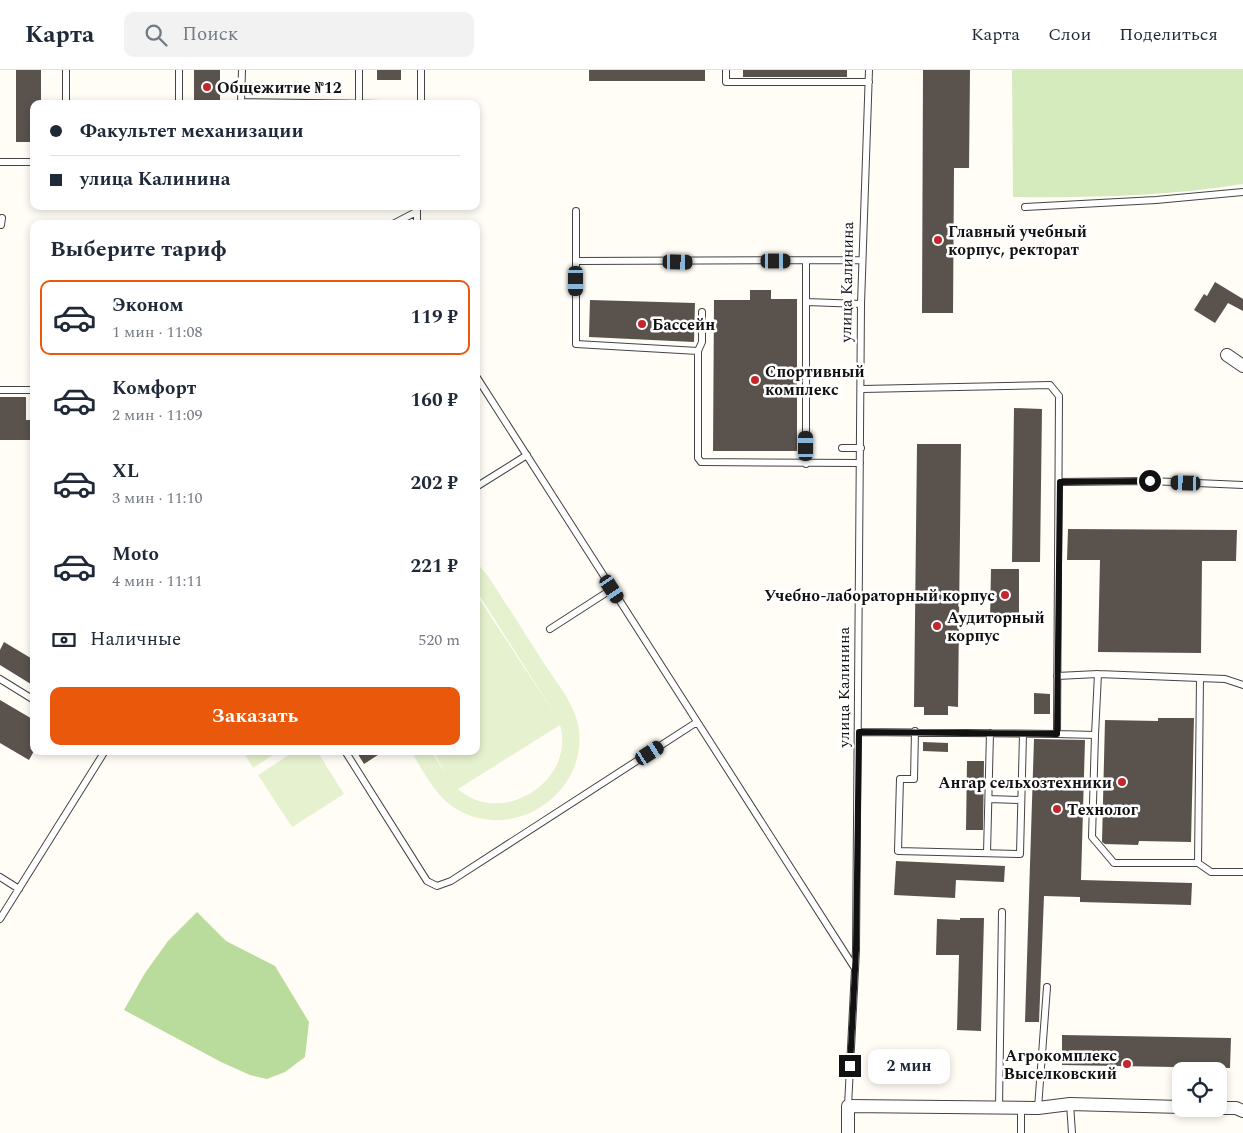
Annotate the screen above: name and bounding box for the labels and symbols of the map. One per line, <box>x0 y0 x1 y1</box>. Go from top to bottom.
place label: Общежитие №12 <box>217 76 342 100</box>
marker: Общежитие №12 <box>201 81 213 93</box>
place label: Главный учебный корпус, ректорат <box>948 220 1087 262</box>
street label: улица Калинина <box>834 221 860 344</box>
marker: Главный учебный корпус, ректорат <box>932 234 944 246</box>
car <box>662 254 693 270</box>
car <box>761 254 791 269</box>
car <box>568 266 583 296</box>
place label: Бассейн <box>652 313 715 337</box>
marker: Бассейн <box>636 318 648 330</box>
place label: Спортивный комплекс <box>765 360 865 402</box>
marker: Спортивный комплекс <box>749 374 761 386</box>
car <box>798 431 813 461</box>
route start <box>1139 470 1161 492</box>
car <box>1170 475 1201 491</box>
car <box>597 572 626 606</box>
place label: Учебно-лабораторный корпус <box>764 584 995 608</box>
marker: Учебно-лабораторный корпус <box>999 589 1011 601</box>
place label: Аудиторный корпус <box>947 606 1045 648</box>
marker: Аудиторный корпус <box>931 620 943 632</box>
street label: улица Калинина <box>832 626 856 748</box>
car <box>633 739 666 767</box>
place label: Ангар сельхозтехники <box>938 771 1112 795</box>
marker: Ангар сельхозтехники <box>1116 776 1128 788</box>
place label: Технолог <box>1067 798 1139 822</box>
marker: Технолог <box>1051 803 1063 815</box>
place label: Агрокомплекс Выселковский <box>1004 1044 1117 1086</box>
callout: 2 мин <box>868 1048 950 1084</box>
route end <box>839 1055 861 1077</box>
marker: Агрокомплекс Выселковский <box>1121 1058 1133 1070</box>

